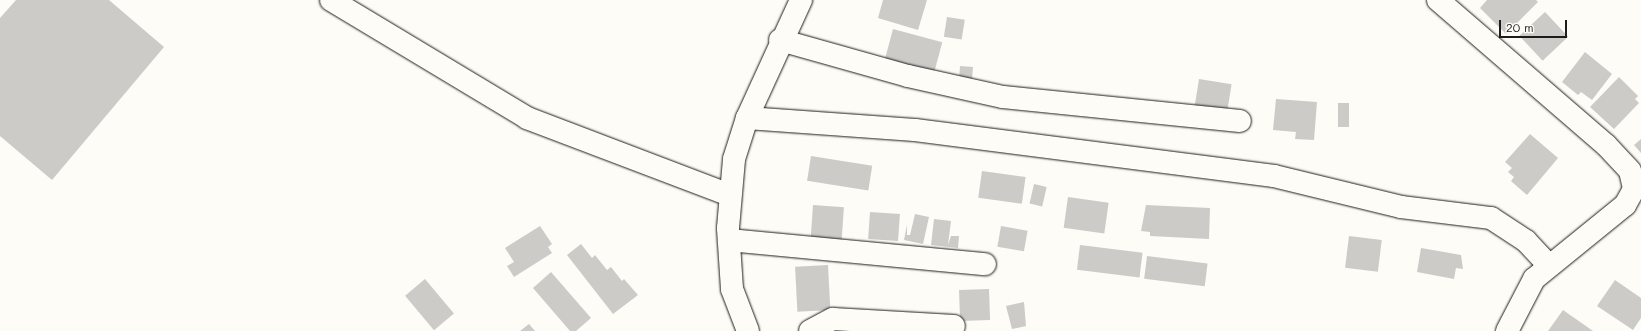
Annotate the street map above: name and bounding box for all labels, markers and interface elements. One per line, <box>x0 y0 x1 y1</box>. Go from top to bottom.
scale bar <box>1501 12 1569 38</box>
text: 20 m <box>1506 19 1534 35</box>

